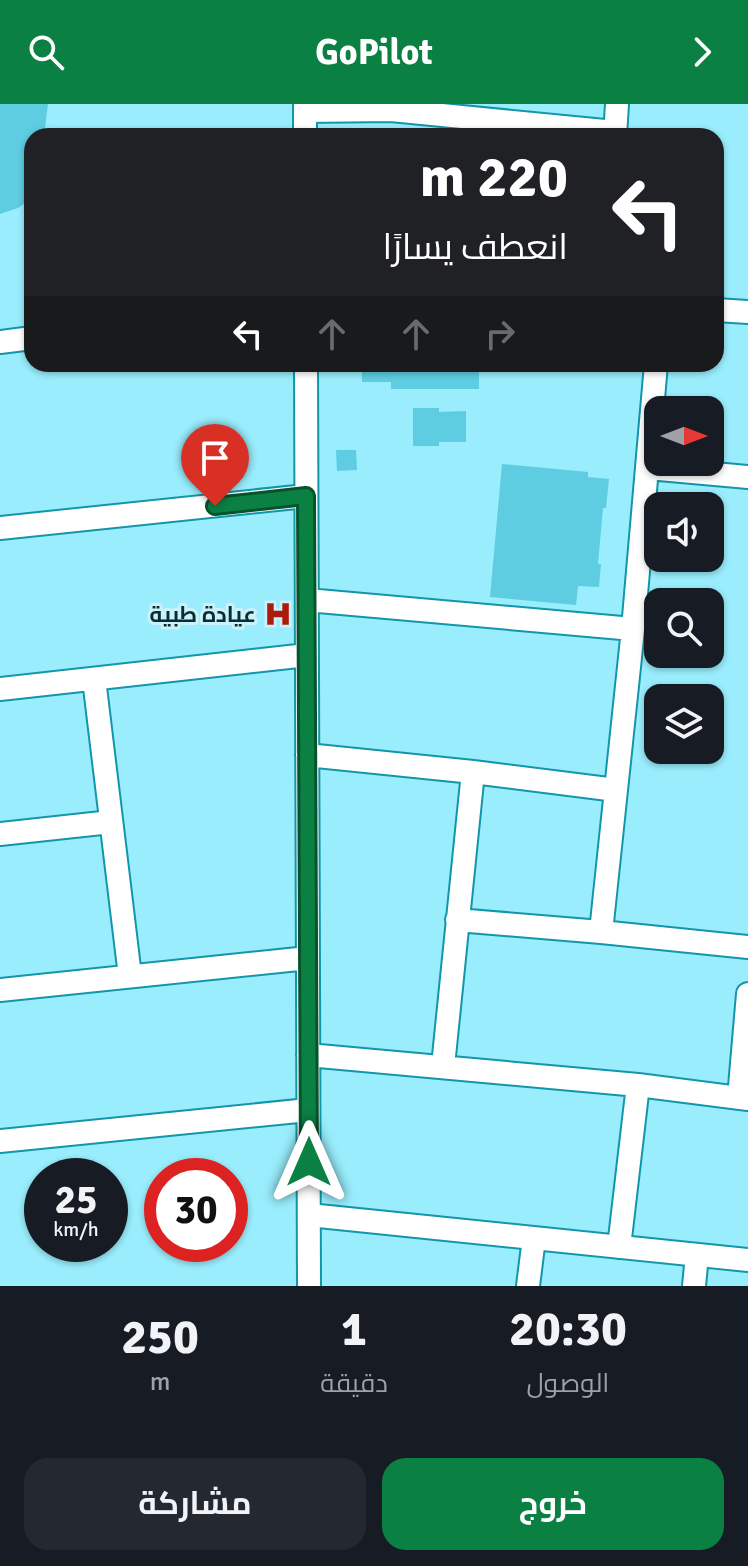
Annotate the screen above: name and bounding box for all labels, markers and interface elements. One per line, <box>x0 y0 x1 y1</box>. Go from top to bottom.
icon: search <box>24 30 68 74</box>
text: GoPilot <box>315 30 433 75</box>
icon: forward <box>680 30 724 74</box>
text: 220 m <box>420 143 568 212</box>
icon: left <box>596 160 700 264</box>
text: انعطف يسارًا <box>383 225 568 270</box>
icon: left <box>226 312 270 356</box>
icon: ahead <box>310 312 354 356</box>
icon: ahead <box>394 312 438 356</box>
icon: right <box>478 312 522 356</box>
north arrow <box>644 396 724 476</box>
map controls <box>644 396 724 764</box>
pin <box>181 424 249 506</box>
icon: arrive <box>193 436 237 480</box>
button: sound <box>644 492 724 572</box>
button: search <box>644 588 724 668</box>
hospital icon: عيادة طبية <box>263 599 293 629</box>
place label: عيادة طبية <box>149 601 256 628</box>
button: layers <box>644 684 724 764</box>
position arrow <box>267 1120 351 1204</box>
speed limit sign: 30 <box>144 1158 248 1262</box>
text: 25 <box>54 1175 98 1225</box>
text: km/h <box>53 1217 99 1242</box>
text: 1 <box>341 1300 367 1359</box>
text: 20:30 <box>509 1300 627 1359</box>
text: 250 <box>121 1308 199 1367</box>
text: m <box>150 1366 170 1398</box>
text: دقيقة <box>320 1368 388 1400</box>
text: الوصول <box>526 1368 609 1400</box>
button: مشاركة <box>24 1458 366 1550</box>
button: خروج <box>382 1458 724 1550</box>

